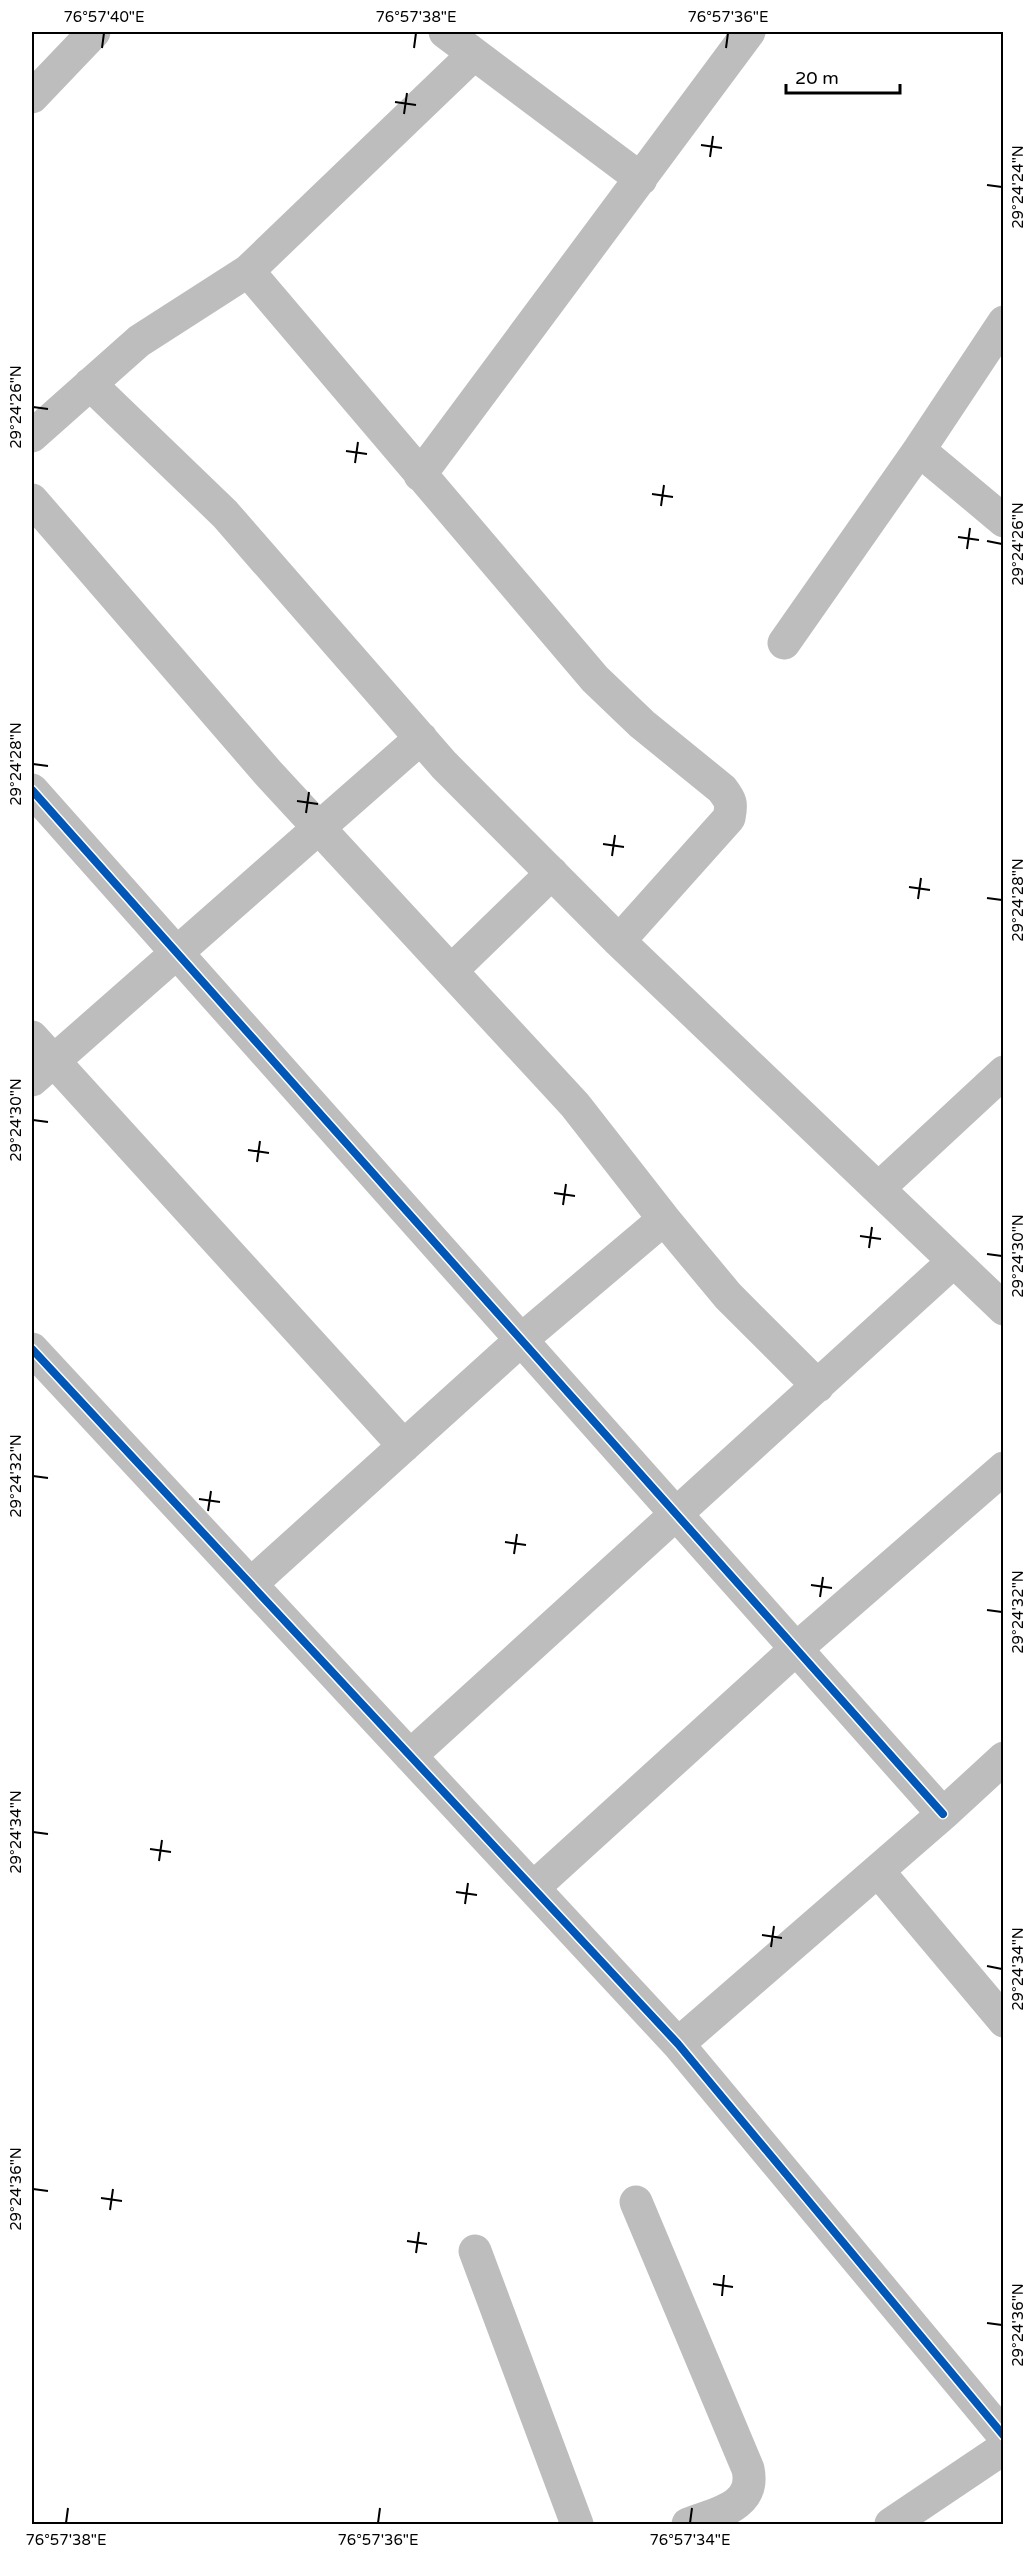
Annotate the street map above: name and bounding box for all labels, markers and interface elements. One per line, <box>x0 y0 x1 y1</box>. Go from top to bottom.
text: 76°57'40"E <box>63 8 145 26</box>
text: 76°57'38"E <box>375 8 457 26</box>
text: 76°57'36"E <box>687 8 769 26</box>
scale bar <box>786 57 900 95</box>
text: 20 m <box>795 67 839 89</box>
text: 29°24'24"N <box>1009 145 1027 229</box>
text: 29°24'26"N <box>7 365 25 449</box>
text: 29°24'26"N <box>1009 502 1027 586</box>
text: 29°24'28"N <box>7 722 25 806</box>
text: 29°24'28"N <box>1009 858 1027 942</box>
text: 29°24'30"N <box>7 1078 25 1162</box>
text: 29°24'30"N <box>1009 1214 1027 1298</box>
text: 29°24'32"N <box>7 1434 25 1518</box>
text: 29°24'32"N <box>1009 1570 1027 1654</box>
text: 29°24'34"N <box>7 1790 25 1874</box>
text: 29°24'34"N <box>1009 1927 1027 2011</box>
text: 29°24'36"N <box>7 2147 25 2231</box>
text: 29°24'36"N <box>1009 2283 1027 2367</box>
text: 76°57'38"E <box>25 2531 107 2549</box>
text: 76°57'36"E <box>337 2531 419 2549</box>
text: 76°57'34"E <box>649 2531 731 2549</box>

